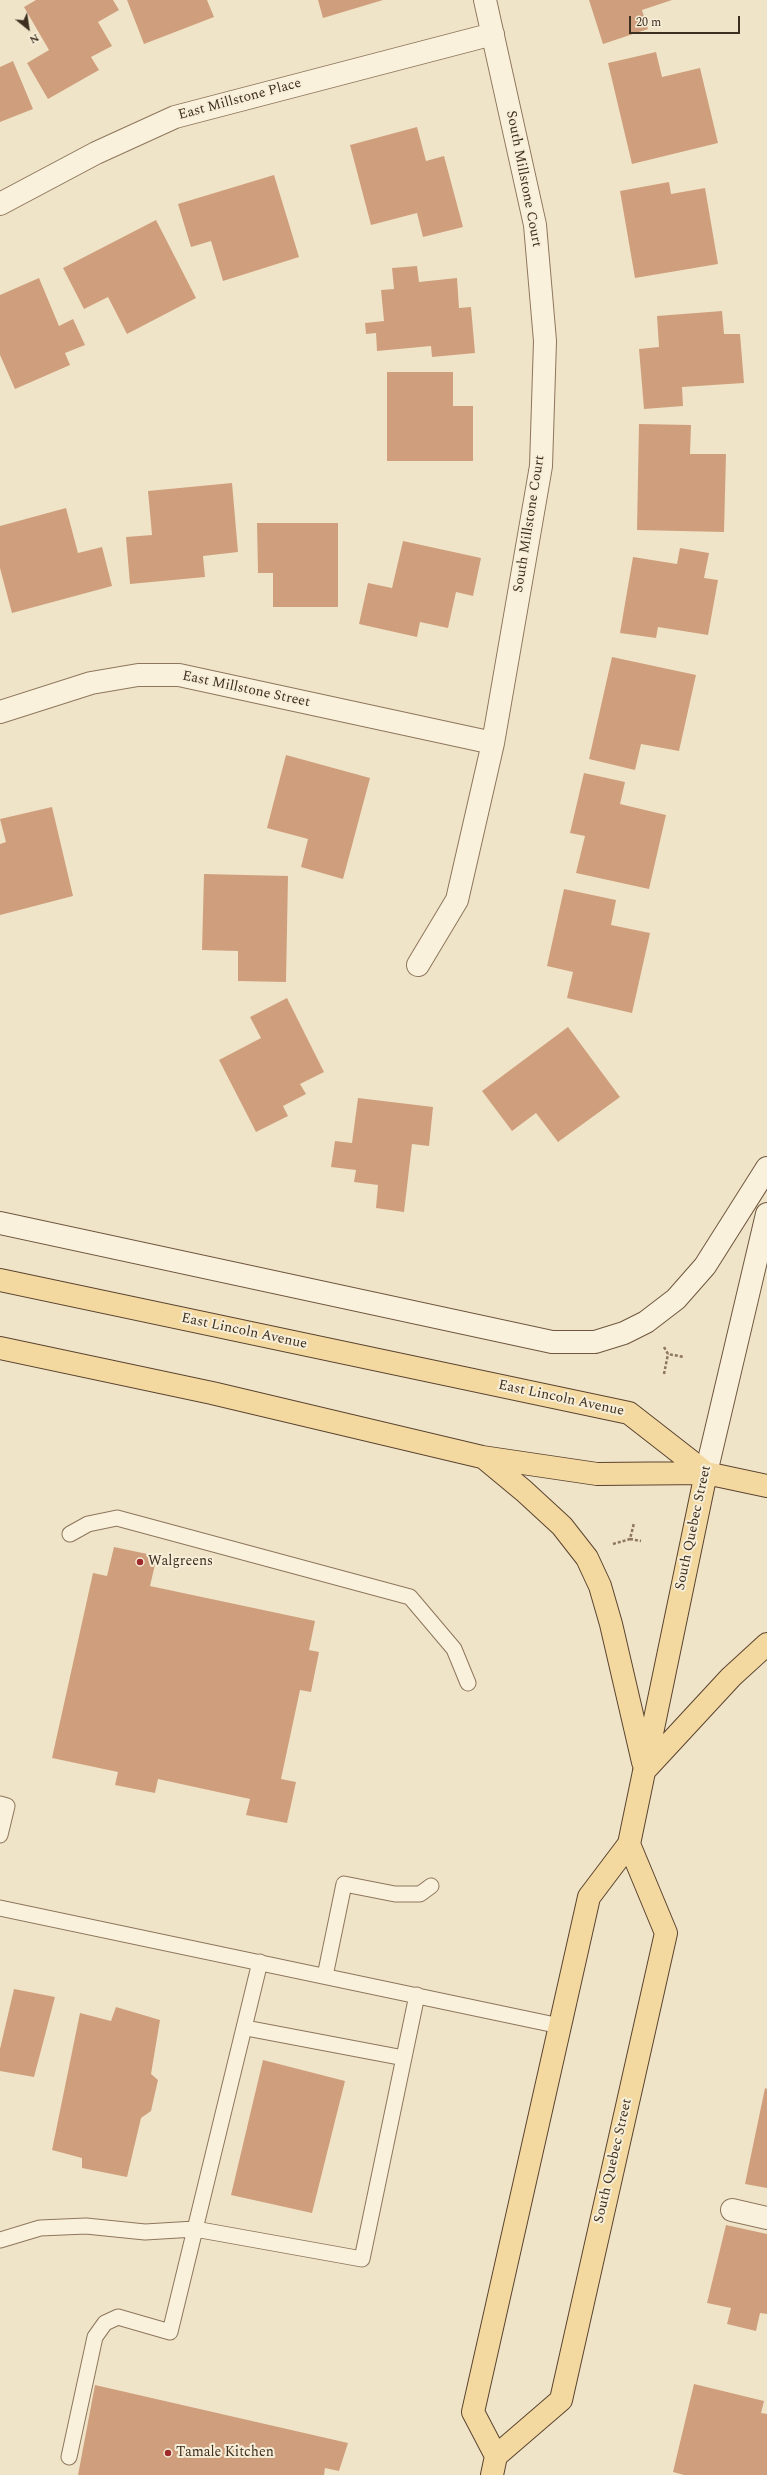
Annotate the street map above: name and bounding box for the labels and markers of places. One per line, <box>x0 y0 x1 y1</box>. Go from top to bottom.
place label: Walgreens <box>148 1554 213 1570</box>
marker: Walgreens <box>135 1557 145 1567</box>
place label: Tamale Kitchen <box>176 2445 274 2461</box>
marker: Tamale Kitchen <box>163 2448 173 2458</box>

